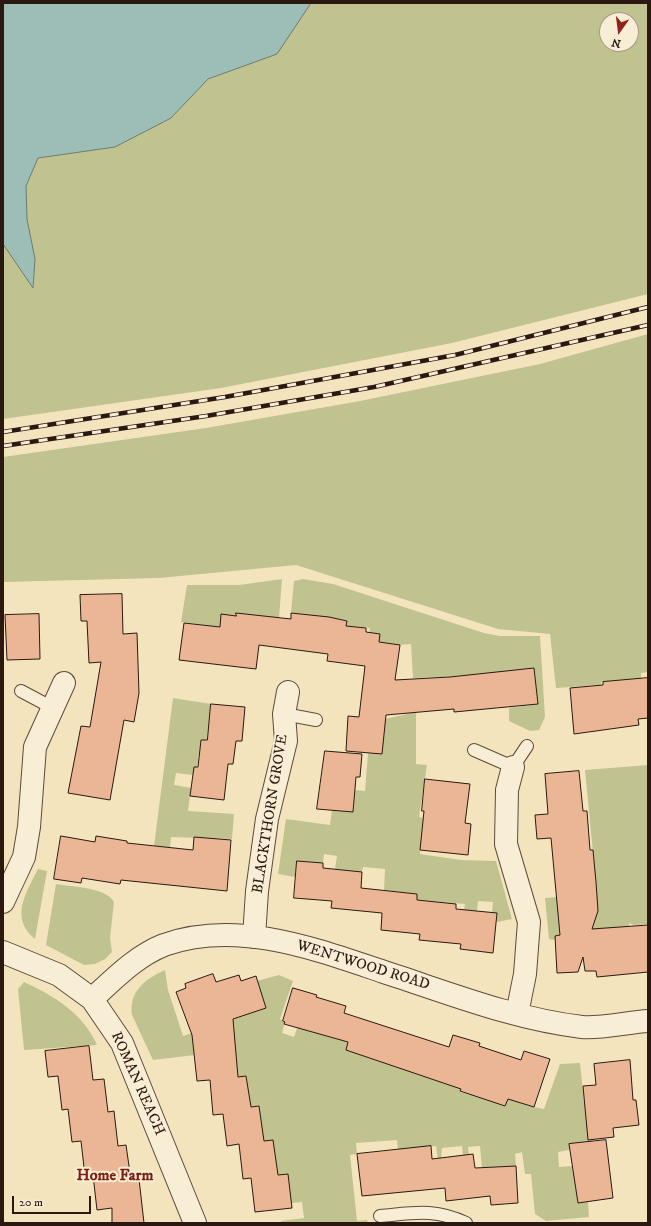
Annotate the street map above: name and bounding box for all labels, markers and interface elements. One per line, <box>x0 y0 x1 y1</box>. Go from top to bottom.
north arrow <box>599 12 639 52</box>
text: N <box>610 35 622 51</box>
street label: BLACKTHORN GROVE <box>250 733 292 895</box>
street label: WENTWOOD ROAD <box>294 937 432 995</box>
street label: ROMAN REACH <box>106 1029 168 1139</box>
district label: Home Farm <box>76 1167 154 1187</box>
scale bar <box>14 1188 93 1214</box>
text: 20 m <box>19 1195 43 1210</box>

